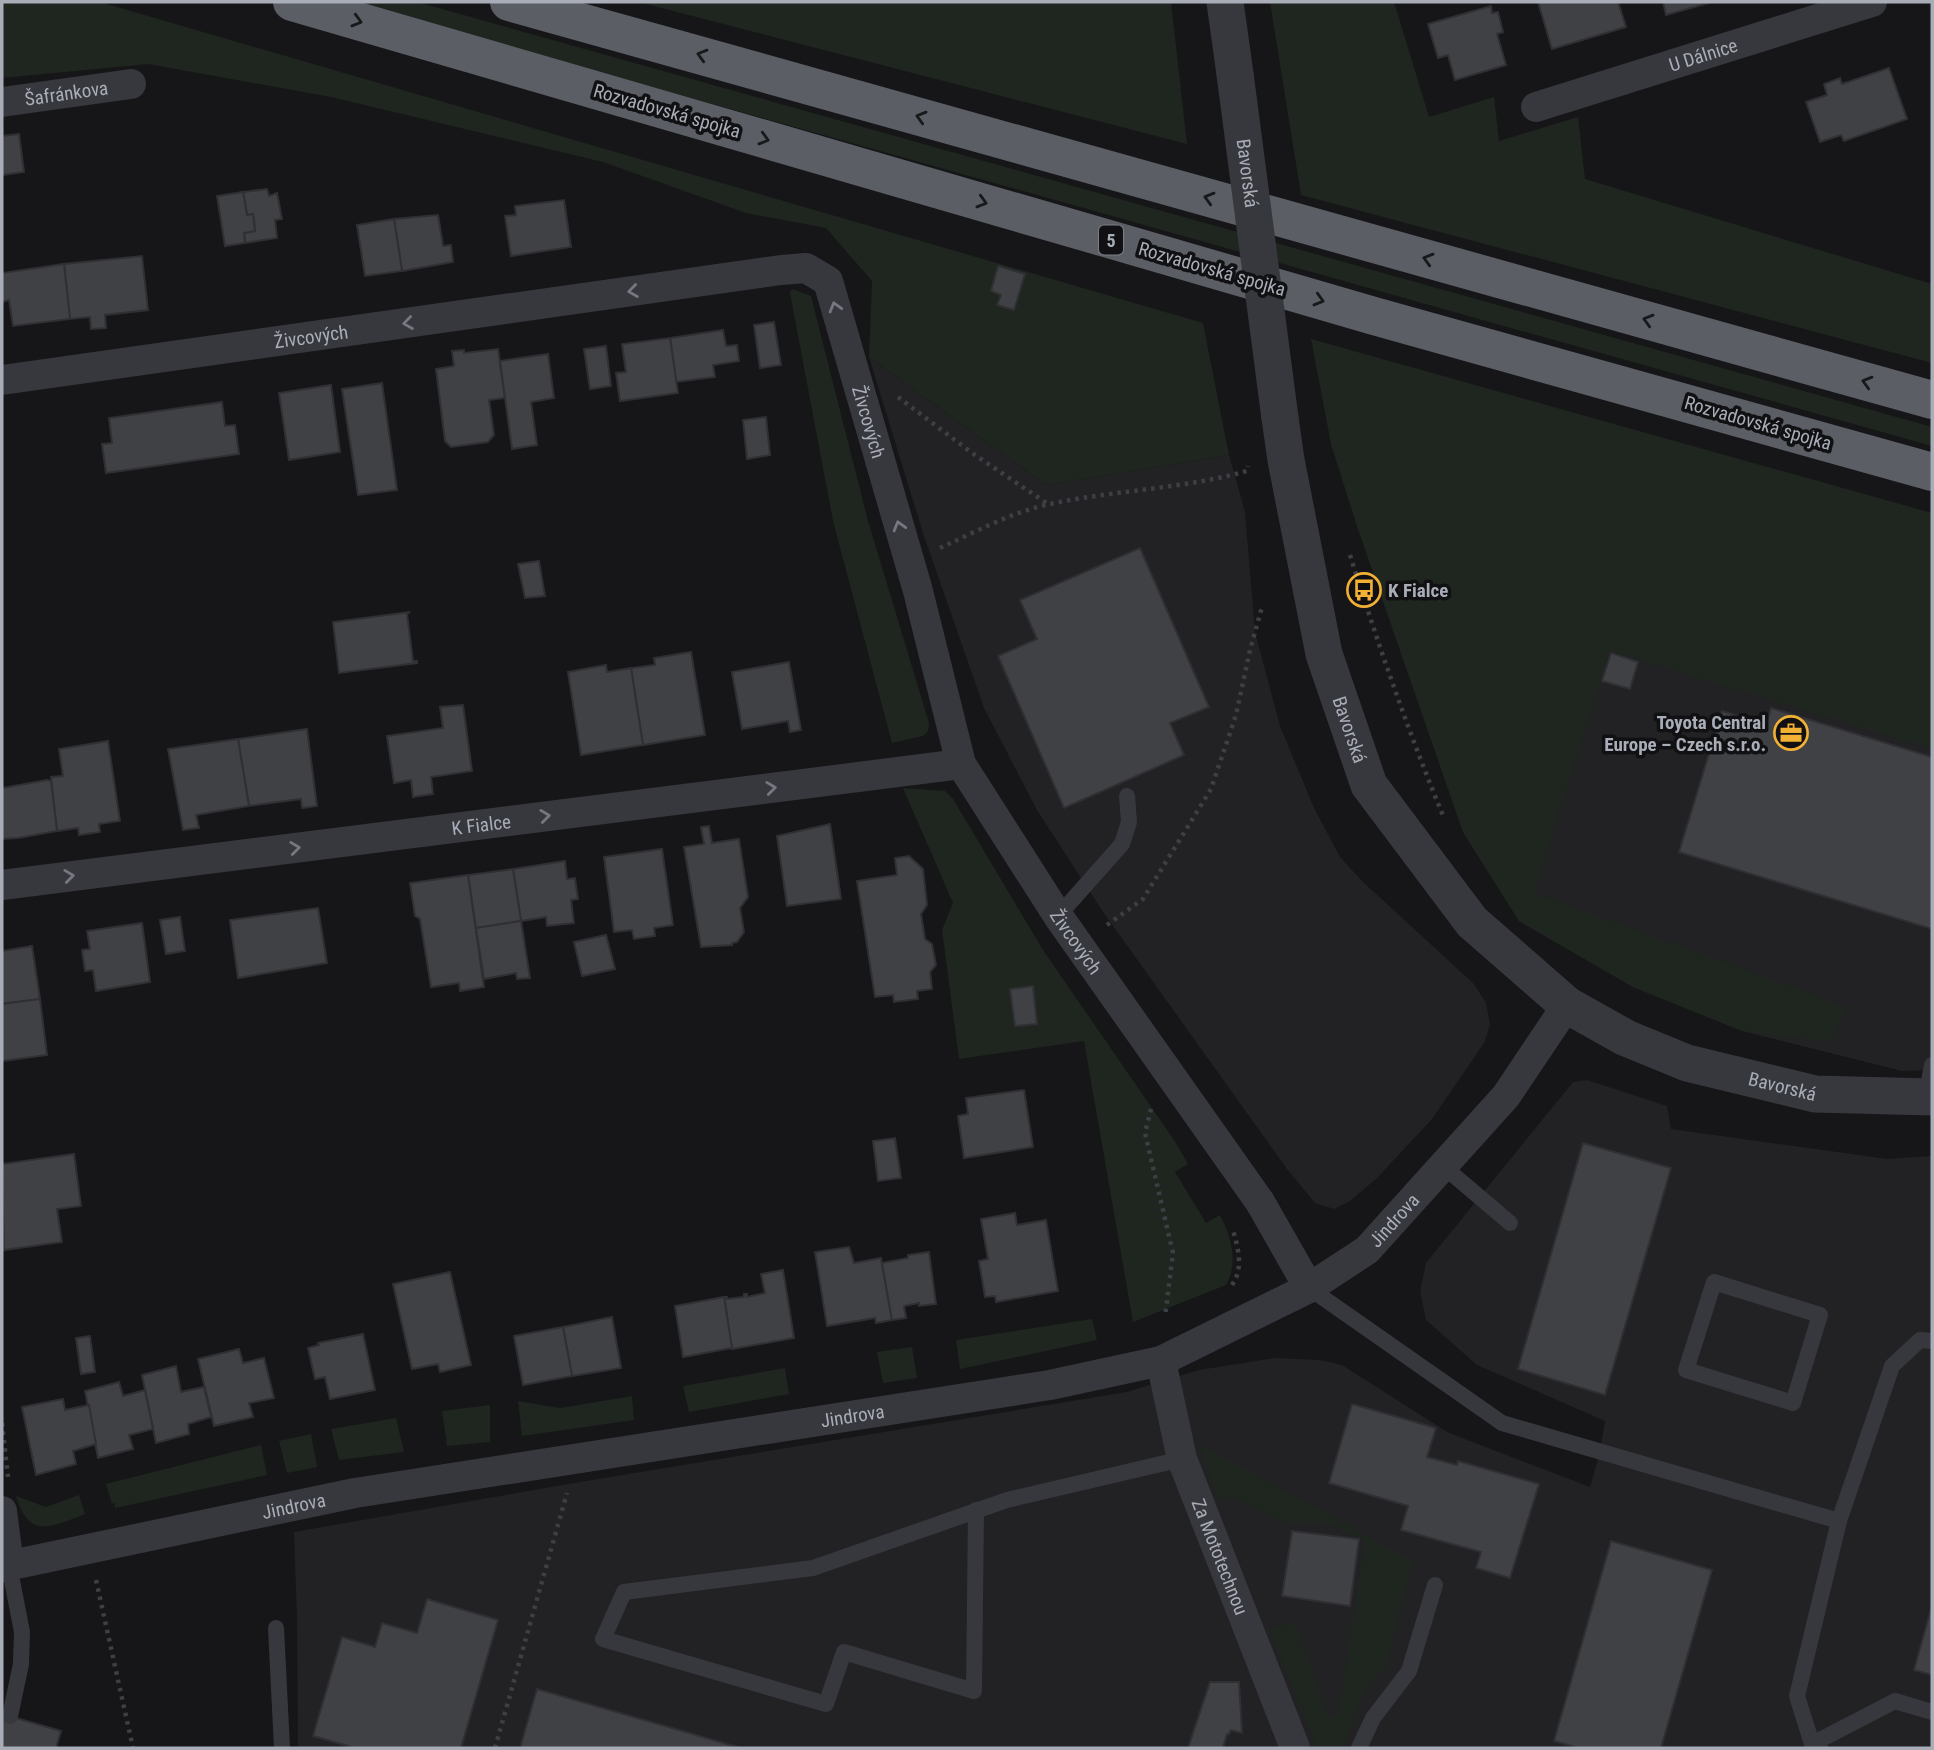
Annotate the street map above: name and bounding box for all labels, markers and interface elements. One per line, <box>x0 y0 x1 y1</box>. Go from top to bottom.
one-way arrow <box>351 12 363 27</box>
street label: U Dálnice <box>1666 33 1740 76</box>
one-way arrow <box>696 49 708 64</box>
street label: Šafránkova <box>23 76 109 110</box>
street label: Rozvadovská spojka <box>591 79 743 143</box>
one-way arrow <box>915 111 927 125</box>
one-way arrow <box>758 131 770 145</box>
street label: Bavorská <box>1232 137 1264 209</box>
one-way arrow <box>1204 191 1216 206</box>
one-way arrow <box>976 194 988 209</box>
road number: 5 <box>1099 226 1123 254</box>
street label: Rozvadovská spojka <box>1136 237 1288 301</box>
one-way arrow <box>1423 252 1435 267</box>
one-way arrow <box>627 283 639 298</box>
one-way arrow <box>1312 292 1324 306</box>
one-way arrow <box>829 301 844 313</box>
one-way arrow <box>1642 314 1654 329</box>
one-way arrow <box>402 315 413 330</box>
street label: Živcových <box>272 320 349 353</box>
one-way arrow <box>1861 375 1873 390</box>
street label: Živcových <box>847 383 890 461</box>
street label: Rozvadovská spojka <box>1682 391 1834 455</box>
one-way arrow <box>893 520 908 532</box>
bus stop icon: K Fialce <box>1345 571 1383 609</box>
place label: K Fialce <box>1388 579 1448 602</box>
street label: Bavorská <box>1328 693 1372 766</box>
place label: Toyota Central Europe – Czech s.r.o. <box>1604 711 1766 756</box>
office icon: Toyota Central Europe – Czech s.r.o. <box>1772 714 1810 752</box>
one-way arrow <box>765 780 777 795</box>
street label: K Fialce <box>450 809 512 840</box>
one-way arrow <box>539 809 551 824</box>
one-way arrow <box>289 840 301 855</box>
one-way arrow <box>64 869 75 884</box>
street label: Živcových <box>1045 905 1107 979</box>
street label: Bavorská <box>1746 1067 1819 1105</box>
street label: Jindrova <box>1364 1189 1424 1252</box>
street label: Jindrova <box>819 1399 886 1432</box>
street label: Jindrova <box>260 1488 327 1524</box>
street label: Za Mototechnou <box>1187 1495 1253 1618</box>

